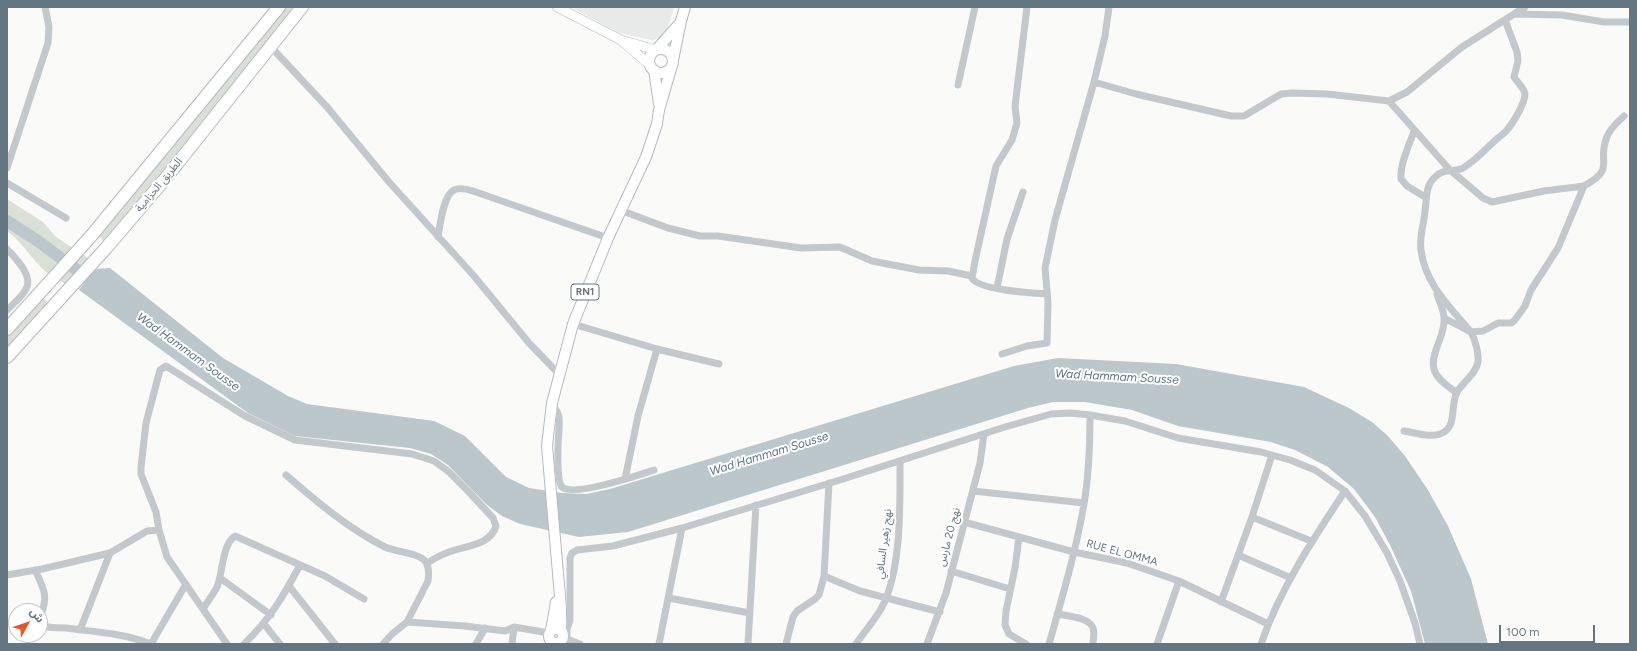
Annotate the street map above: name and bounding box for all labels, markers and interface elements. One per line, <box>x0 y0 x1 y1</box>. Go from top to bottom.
street label: الطريق الحزامية <box>133 155 185 215</box>
road number: RN1 <box>571 284 599 300</box>
water label: Wad Hammam Sousse <box>134 310 242 394</box>
water label: Wad Hammam Sousse <box>1055 367 1179 387</box>
water label: Wad Hammam Sousse <box>708 429 830 479</box>
street label: نهج 20 مارس <box>935 506 963 568</box>
street label: نهج زهير السافي <box>873 508 895 580</box>
street label: RUE EL OMMA <box>1085 537 1159 569</box>
north arrow <box>8 603 48 643</box>
text: ش <box>27 606 47 626</box>
scale bar <box>1501 617 1597 643</box>
text: 100 m <box>1506 625 1540 639</box>

